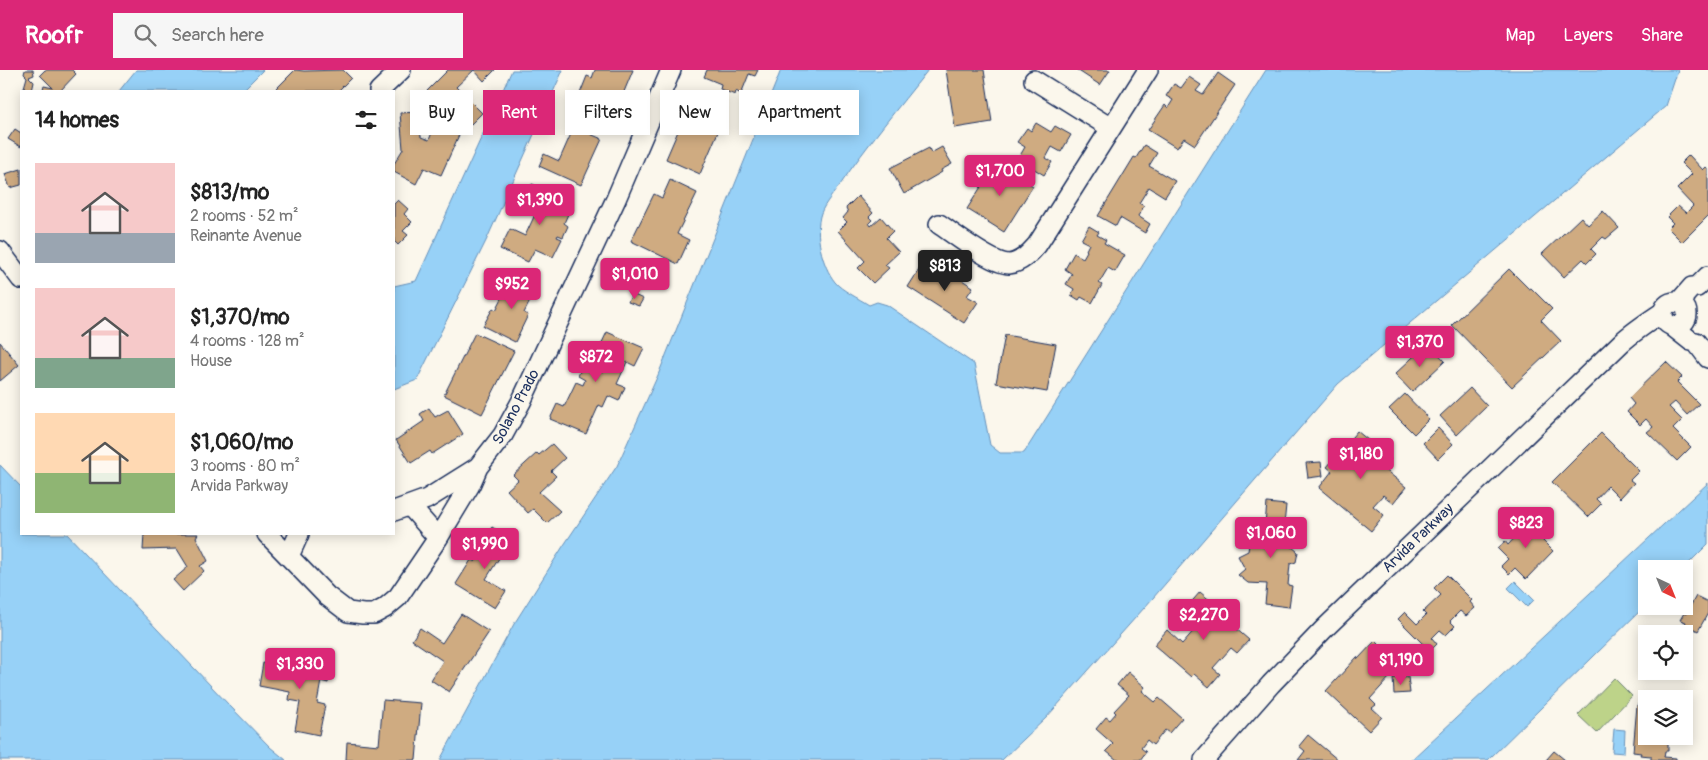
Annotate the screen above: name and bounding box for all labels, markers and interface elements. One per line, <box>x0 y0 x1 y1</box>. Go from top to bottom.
search box <box>113 13 463 58</box>
text: Roofr <box>25 21 83 50</box>
icon: search <box>131 21 159 49</box>
text: Search here <box>171 23 264 47</box>
text: Map <box>1506 24 1535 47</box>
text: Layers <box>1563 24 1613 47</box>
text: Share <box>1641 24 1683 47</box>
chip: Buy <box>410 90 473 135</box>
chip: Rent <box>483 90 555 135</box>
chip: Filters <box>565 90 650 135</box>
chip: New <box>660 90 729 135</box>
chip: Apartment <box>739 90 859 135</box>
icon: filters <box>352 106 380 134</box>
text: 14 homes <box>35 107 119 134</box>
pin: $1,700 <box>959 154 1041 197</box>
text: $1,700 <box>975 161 1025 181</box>
text: $813/mo <box>190 179 269 206</box>
icon: home <box>75 183 135 243</box>
pin: $1,390 <box>499 184 581 226</box>
text: $1,390 <box>516 190 564 210</box>
text: 2 rooms · 52 m² <box>190 206 299 226</box>
text: Reinante Avenue <box>190 226 302 246</box>
pin: $813 <box>915 250 975 292</box>
text: $813 <box>929 256 961 276</box>
pin: $1,010 <box>594 258 676 300</box>
text: $1,010 <box>611 264 659 284</box>
pin: $952 <box>482 268 542 310</box>
text: $952 <box>495 274 529 294</box>
text: $1,370/mo <box>190 304 290 331</box>
icon: home <box>75 308 135 368</box>
pin: $1,370 <box>1379 326 1461 368</box>
text: 4 rooms · 128 m² <box>190 331 305 351</box>
text: $1,370 <box>1396 332 1444 352</box>
pin: $872 <box>566 340 626 383</box>
text: $872 <box>579 347 613 367</box>
text: House <box>190 351 232 371</box>
street label: Solano Prado <box>488 366 544 448</box>
text: $1,060/mo <box>190 429 293 456</box>
icon: home <box>75 433 135 493</box>
pin: $1,180 <box>1320 438 1402 480</box>
text: $1,180 <box>1339 444 1383 464</box>
text: 3 rooms · 80 m² <box>190 456 300 476</box>
text: Arvida Parkway <box>190 476 288 496</box>
street label: Arvida Parkway <box>1378 499 1458 577</box>
pin: $823 <box>1496 506 1556 549</box>
text: $823 <box>1509 513 1543 533</box>
pin: $1,060 <box>1230 516 1312 559</box>
text: $1,060 <box>1246 523 1296 543</box>
pin: $1,990 <box>444 528 526 570</box>
text: $1,990 <box>462 534 508 554</box>
north arrow <box>1638 560 1692 615</box>
map controls <box>1638 560 1693 745</box>
pin: $2,270 <box>1163 598 1245 641</box>
text: $2,270 <box>1179 605 1229 625</box>
button: locate <box>1638 625 1693 680</box>
pin: $1,190 <box>1360 644 1442 686</box>
pin: $1,330 <box>259 648 341 690</box>
text: $1,190 <box>1379 650 1423 670</box>
text: $1,330 <box>276 654 324 674</box>
button: layers <box>1638 690 1693 745</box>

